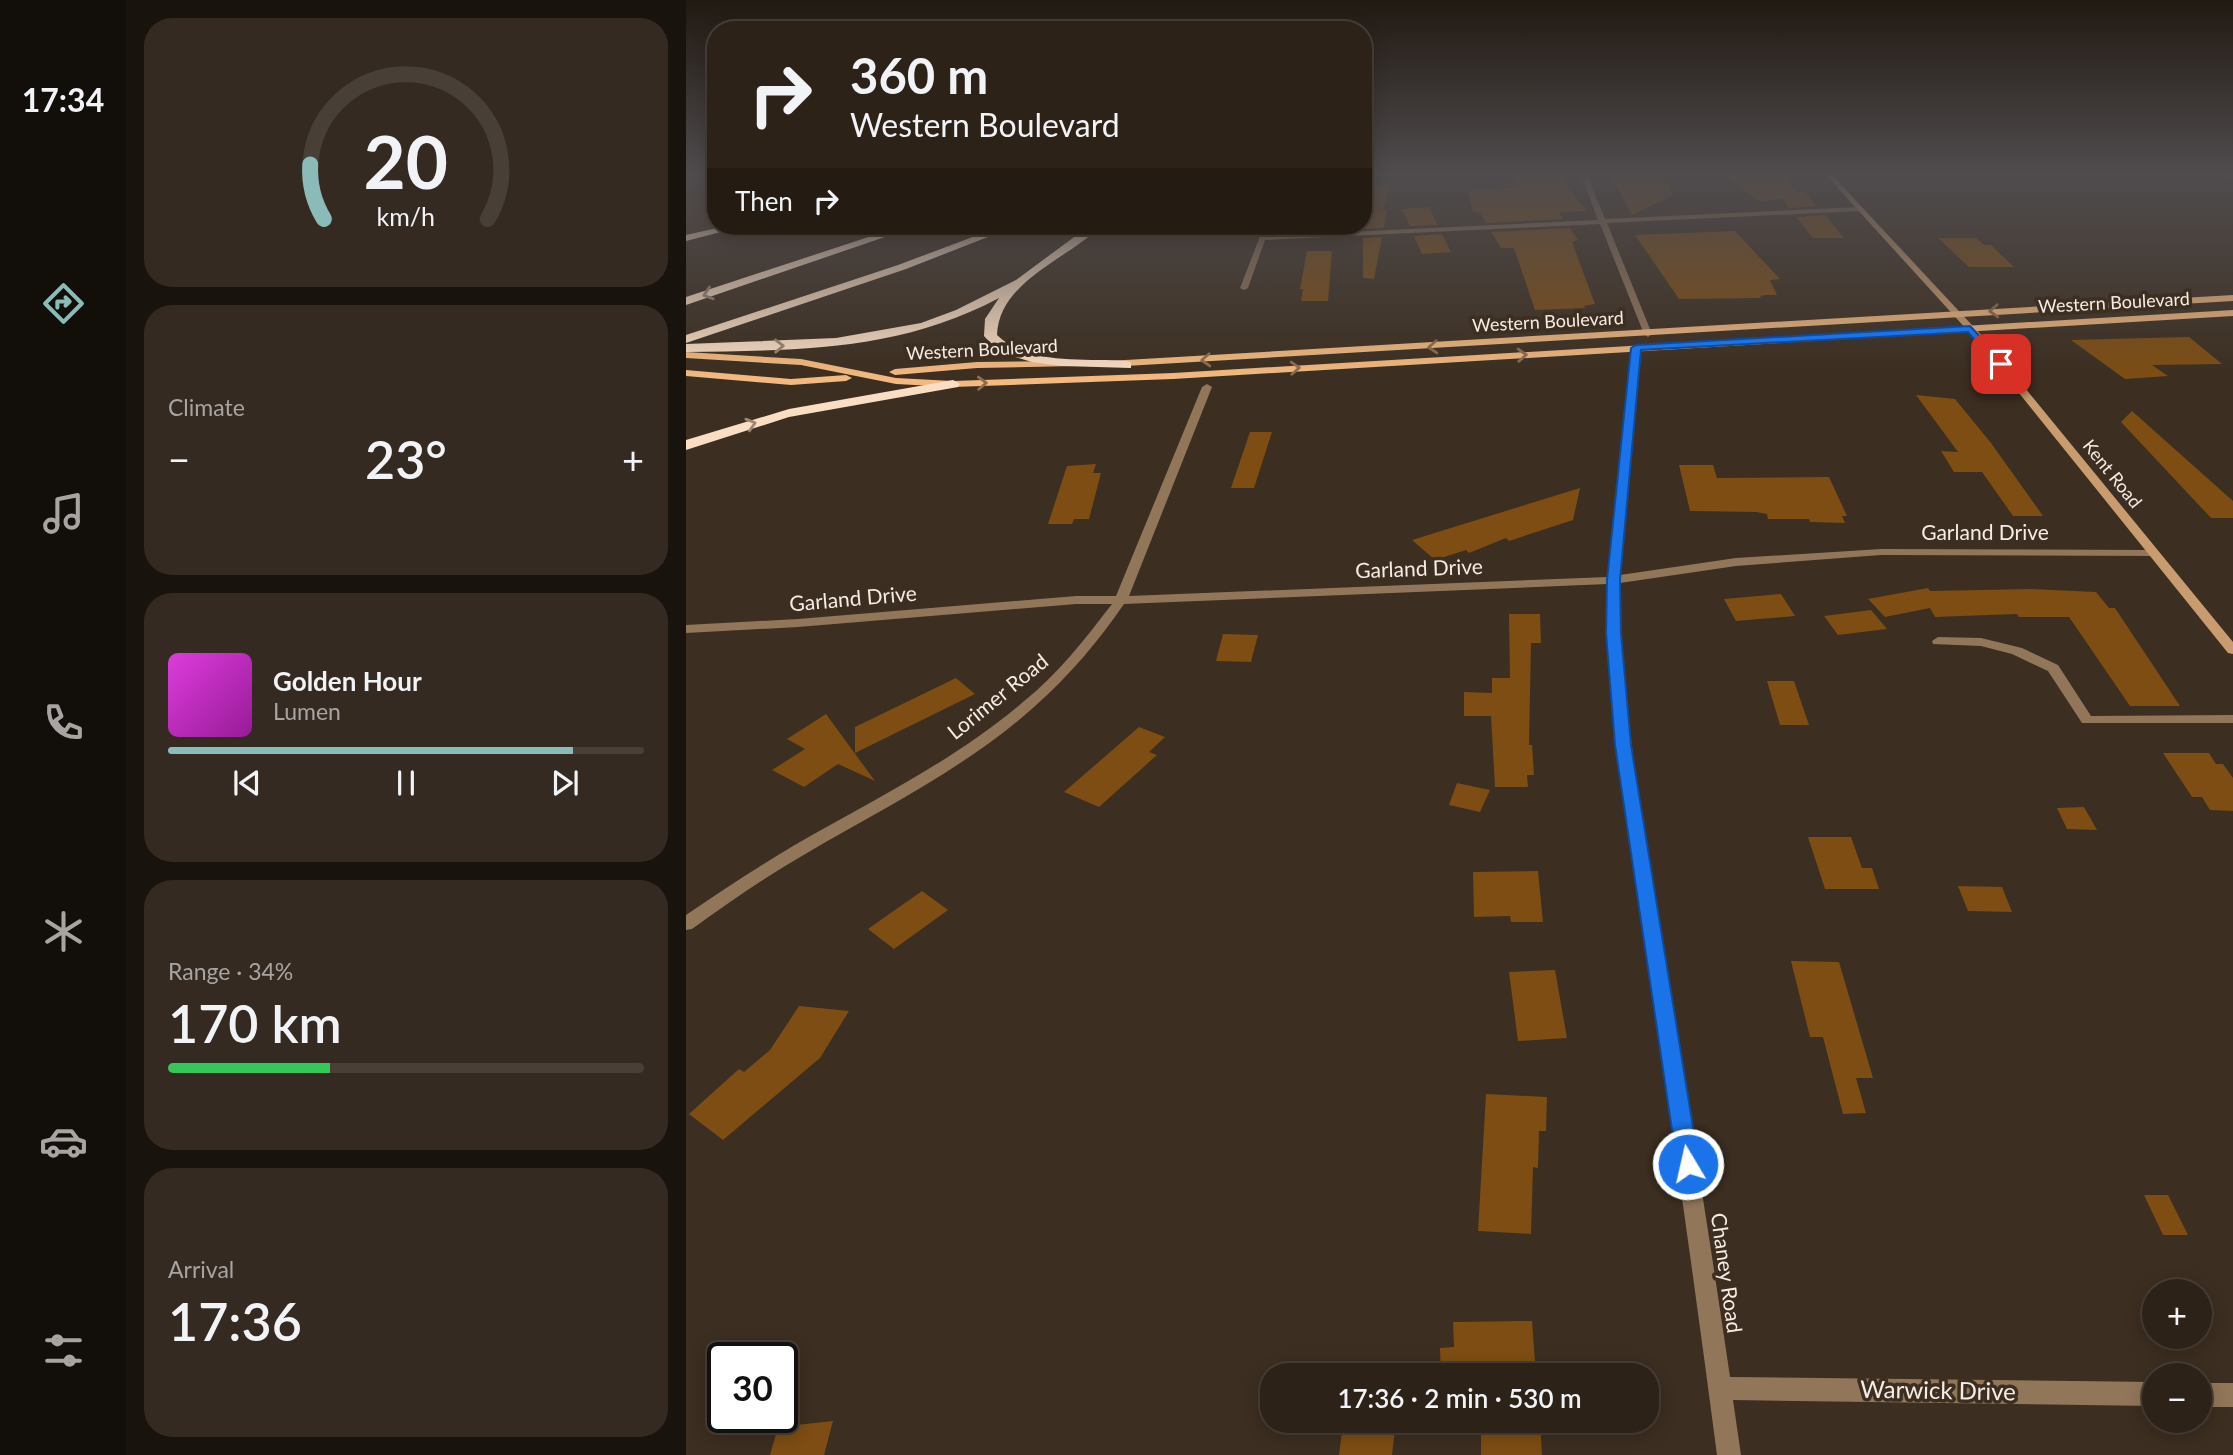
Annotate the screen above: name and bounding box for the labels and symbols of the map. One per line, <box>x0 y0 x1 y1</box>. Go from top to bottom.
one-way arrow <box>702 286 714 300</box>
street label: Western Boulevard <box>2038 287 2190 317</box>
one-way arrow <box>1988 304 1999 319</box>
street label: Western Boulevard <box>1472 306 1624 336</box>
street label: Western Boulevard <box>906 334 1058 364</box>
pin <box>1971 334 2031 394</box>
one-way arrow <box>774 338 784 354</box>
one-way arrow <box>1428 339 1439 354</box>
one-way arrow <box>1517 347 1528 362</box>
one-way arrow <box>1201 352 1212 367</box>
one-way arrow <box>1290 361 1301 376</box>
one-way arrow <box>977 376 988 391</box>
one-way arrow <box>745 418 757 433</box>
street label: Kent Road <box>2079 435 2147 512</box>
street label: Garland Drive <box>1921 519 2049 544</box>
street label: Garland Drive <box>1355 553 1483 582</box>
street label: Garland Drive <box>788 579 918 616</box>
street label: Lorimer Road <box>942 648 1052 744</box>
position arrow <box>1651 1127 1725 1201</box>
street label: Chaney Road <box>1707 1211 1748 1334</box>
speed limit sign: 30 <box>707 1342 798 1433</box>
street label: Warwick Drive <box>1860 1374 2016 1405</box>

